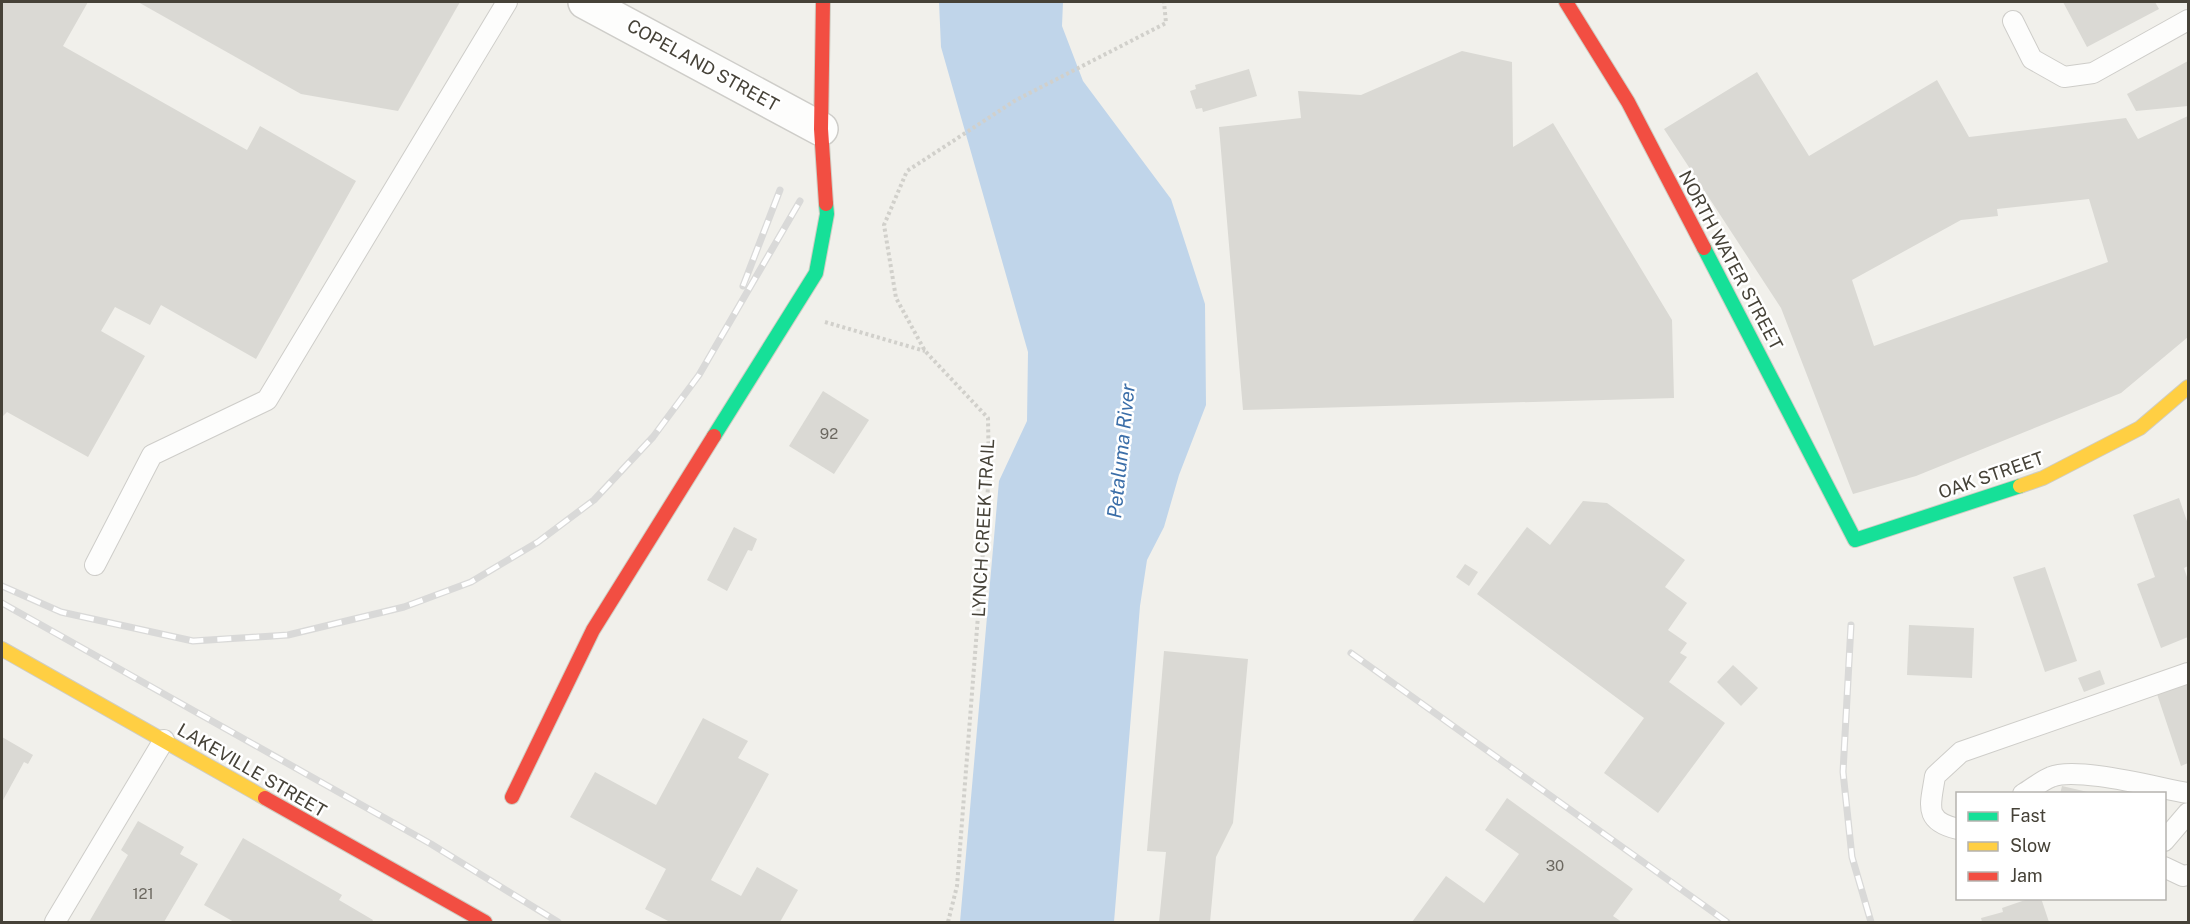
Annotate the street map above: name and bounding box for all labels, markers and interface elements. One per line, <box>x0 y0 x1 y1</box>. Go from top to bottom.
street label: COPELAND STREET <box>623 15 783 116</box>
street label: NORTH WATER STREET <box>1675 167 1787 354</box>
water label: Petaluma River <box>1102 382 1140 520</box>
house number: 92 <box>820 425 838 442</box>
street label: LYNCH CREEK TRAIL <box>968 438 998 618</box>
street label: OAK STREET <box>1936 447 2047 503</box>
street label: LAKEVILLE STREET <box>174 719 331 821</box>
legend <box>1956 792 2166 900</box>
text: Fast <box>2010 805 2046 826</box>
text: Slow <box>2010 835 2051 856</box>
house number: 30 <box>1546 857 1564 874</box>
text: Jam <box>2010 865 2043 886</box>
house number: 121 <box>132 885 154 902</box>

